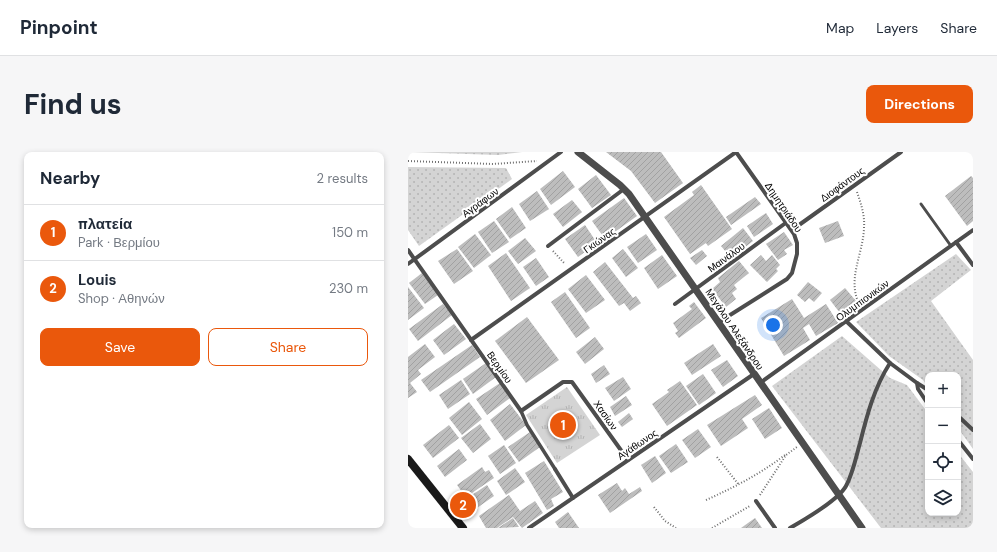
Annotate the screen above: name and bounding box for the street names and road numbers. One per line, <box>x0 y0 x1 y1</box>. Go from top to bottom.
street label: Διοφάντους <box>818 164 867 205</box>
street label: Δημητριάδου <box>762 180 805 235</box>
street label: Αγράφων <box>459 185 501 220</box>
street label: Γκιώνας <box>581 225 618 256</box>
street label: Μαινάλου <box>705 240 748 275</box>
street label: Ολυμπιονικών <box>833 277 892 324</box>
street label: Μεγάλου Αλεξάνδρου <box>702 286 767 373</box>
street label: Βερμίου <box>484 349 515 386</box>
street label: Χασίων <box>591 398 621 433</box>
street label: Αγάθωνος <box>615 426 660 463</box>

